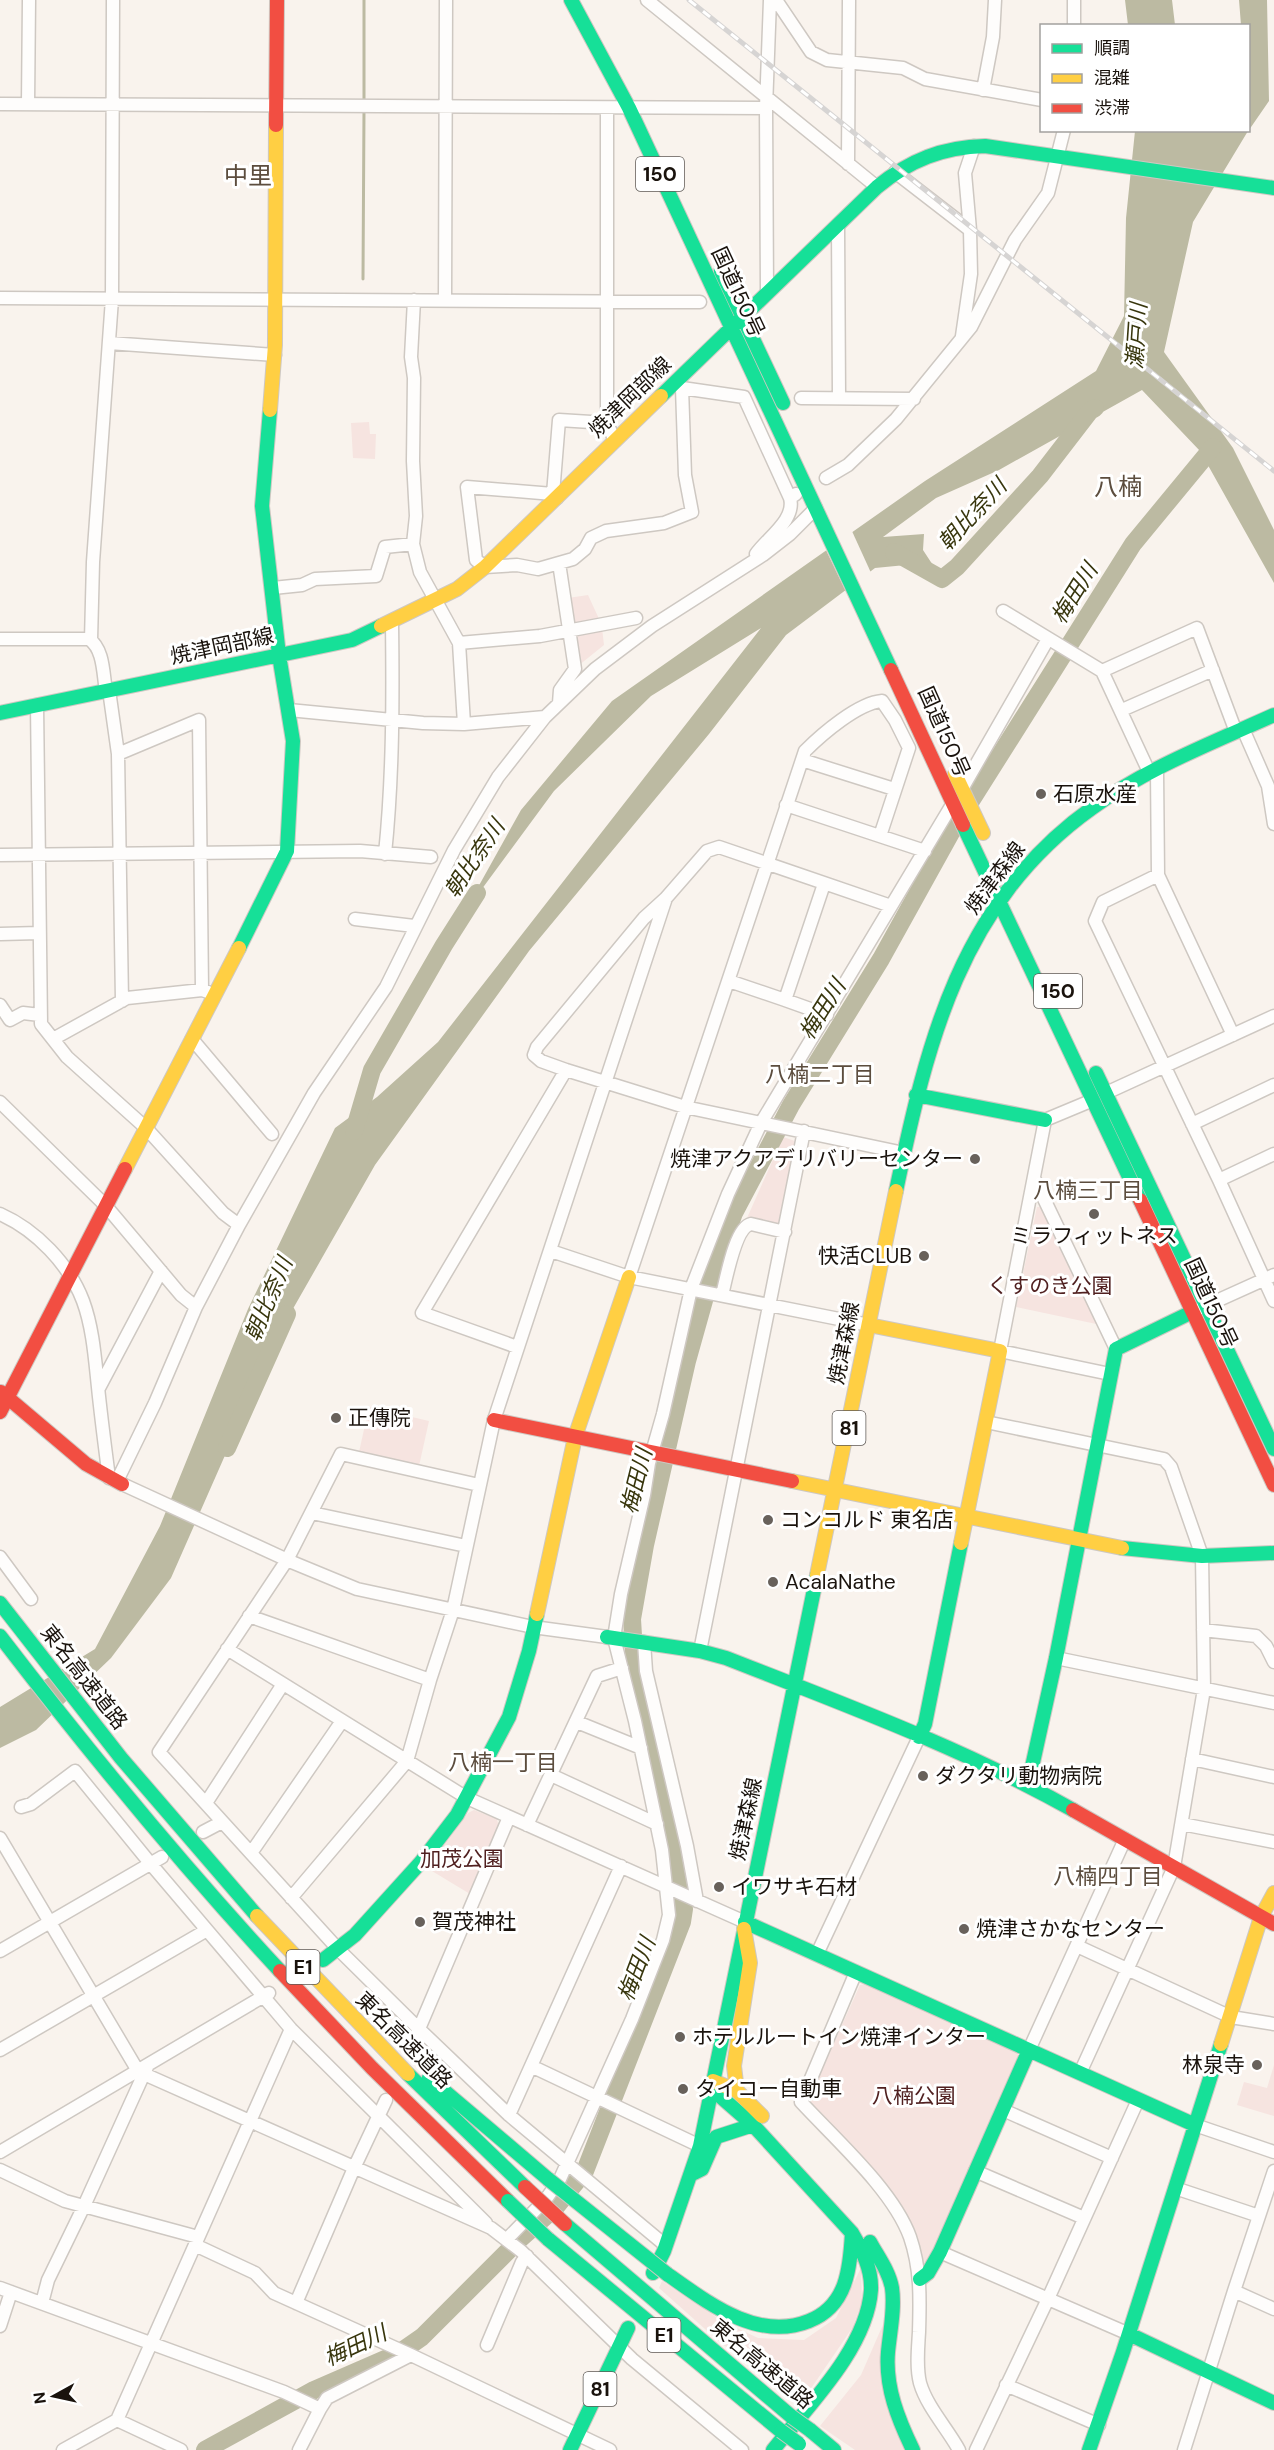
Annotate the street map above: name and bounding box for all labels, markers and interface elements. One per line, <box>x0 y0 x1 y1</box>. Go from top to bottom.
legend <box>1040 24 1250 132</box>
text: 順調 <box>1094 36 1130 60</box>
text: 混雑 <box>1094 66 1130 90</box>
text: 渋滞 <box>1094 96 1130 120</box>
road number: 150 <box>636 157 684 191</box>
district label: 中里 <box>224 160 272 191</box>
street label: 国道150号 <box>705 242 771 342</box>
water label: 瀬戸川 <box>1120 300 1153 370</box>
street label: 焼津岡部線 <box>583 350 677 444</box>
water label: 朝比奈川 <box>932 471 1014 556</box>
district label: 八楠 <box>1094 471 1142 502</box>
water label: 梅田川 <box>1045 556 1105 629</box>
street label: 焼津岡部線 <box>168 621 276 671</box>
street label: 国道150号 <box>912 682 976 782</box>
place label: 石原水産 <box>1053 780 1137 808</box>
marker: 石原水産 <box>1034 787 1048 801</box>
water label: 朝比奈川 <box>438 812 512 903</box>
street label: 焼津森線 <box>959 836 1031 920</box>
water label: 梅田川 <box>793 972 853 1045</box>
road number: 150 <box>1034 974 1082 1008</box>
district label: 八楠二丁目 <box>765 1060 875 1089</box>
place label: 焼津アクアデリバリーセンター <box>670 1145 963 1173</box>
marker: 焼津アクアデリバリーセンター <box>968 1152 982 1166</box>
district label: 八楠三丁目 <box>1033 1176 1143 1205</box>
marker: ミラフィットネス <box>1087 1207 1101 1221</box>
place label: ミラフィットネス <box>1010 1222 1178 1250</box>
place label: 快活CLUB <box>818 1242 912 1270</box>
marker: 快活CLUB <box>917 1249 931 1263</box>
water label: 朝比奈川 <box>238 1251 300 1345</box>
street label: 国道150号 <box>1178 1253 1244 1353</box>
park label: くすのき公園 <box>987 1272 1113 1300</box>
street label: 焼津森線 <box>822 1299 866 1387</box>
place label: 正傳院 <box>348 1404 411 1432</box>
marker: 正傳院 <box>329 1411 343 1425</box>
road number: 81 <box>832 1411 866 1445</box>
water label: 梅田川 <box>614 1444 659 1517</box>
place label: コンコルド 東名店 <box>780 1506 954 1534</box>
marker: コンコルド 東名店 <box>761 1513 775 1527</box>
place label: AcalaNathe <box>785 1568 896 1596</box>
marker: AcalaNathe <box>766 1575 780 1589</box>
street label: 東名高速道路 <box>34 1619 134 1735</box>
district label: 八楠一丁目 <box>448 1748 558 1777</box>
place label: ダクタリ動物病院 <box>935 1762 1102 1790</box>
marker: ダクタリ動物病院 <box>916 1769 930 1783</box>
street label: 焼津森線 <box>724 1775 768 1863</box>
park label: 加茂公園 <box>420 1845 504 1873</box>
district label: 八楠四丁目 <box>1053 1862 1163 1891</box>
place label: イワサキ石材 <box>731 1873 857 1901</box>
marker: イワサキ石材 <box>712 1880 726 1894</box>
place label: 賀茂神社 <box>432 1908 516 1936</box>
marker: 賀茂神社 <box>413 1915 427 1929</box>
place label: 焼津さかなセンター <box>976 1915 1165 1943</box>
marker: 焼津さかなセンター <box>957 1922 971 1936</box>
water label: 梅田川 <box>611 1931 663 2005</box>
road number: E1 <box>286 1950 320 1984</box>
street label: 東名高速道路 <box>350 1986 458 2094</box>
place label: ホテルルートイン焼津インター <box>692 2023 986 2051</box>
marker: ホテルルートイン焼津インター <box>673 2030 687 2044</box>
place label: 林泉寺 <box>1182 2051 1245 2079</box>
marker: 林泉寺 <box>1250 2058 1264 2072</box>
place label: タイコー自動車 <box>695 2075 842 2103</box>
marker: タイコー自動車 <box>676 2082 690 2096</box>
park label: 八楠公園 <box>872 2082 956 2110</box>
street label: 東名高速道路 <box>705 2313 819 2415</box>
water label: 梅田川 <box>319 2318 393 2373</box>
road number: E1 <box>648 2318 680 2352</box>
north arrow <box>24 2366 84 2426</box>
road number: 81 <box>584 2372 616 2406</box>
text: N <box>28 2391 51 2405</box>

